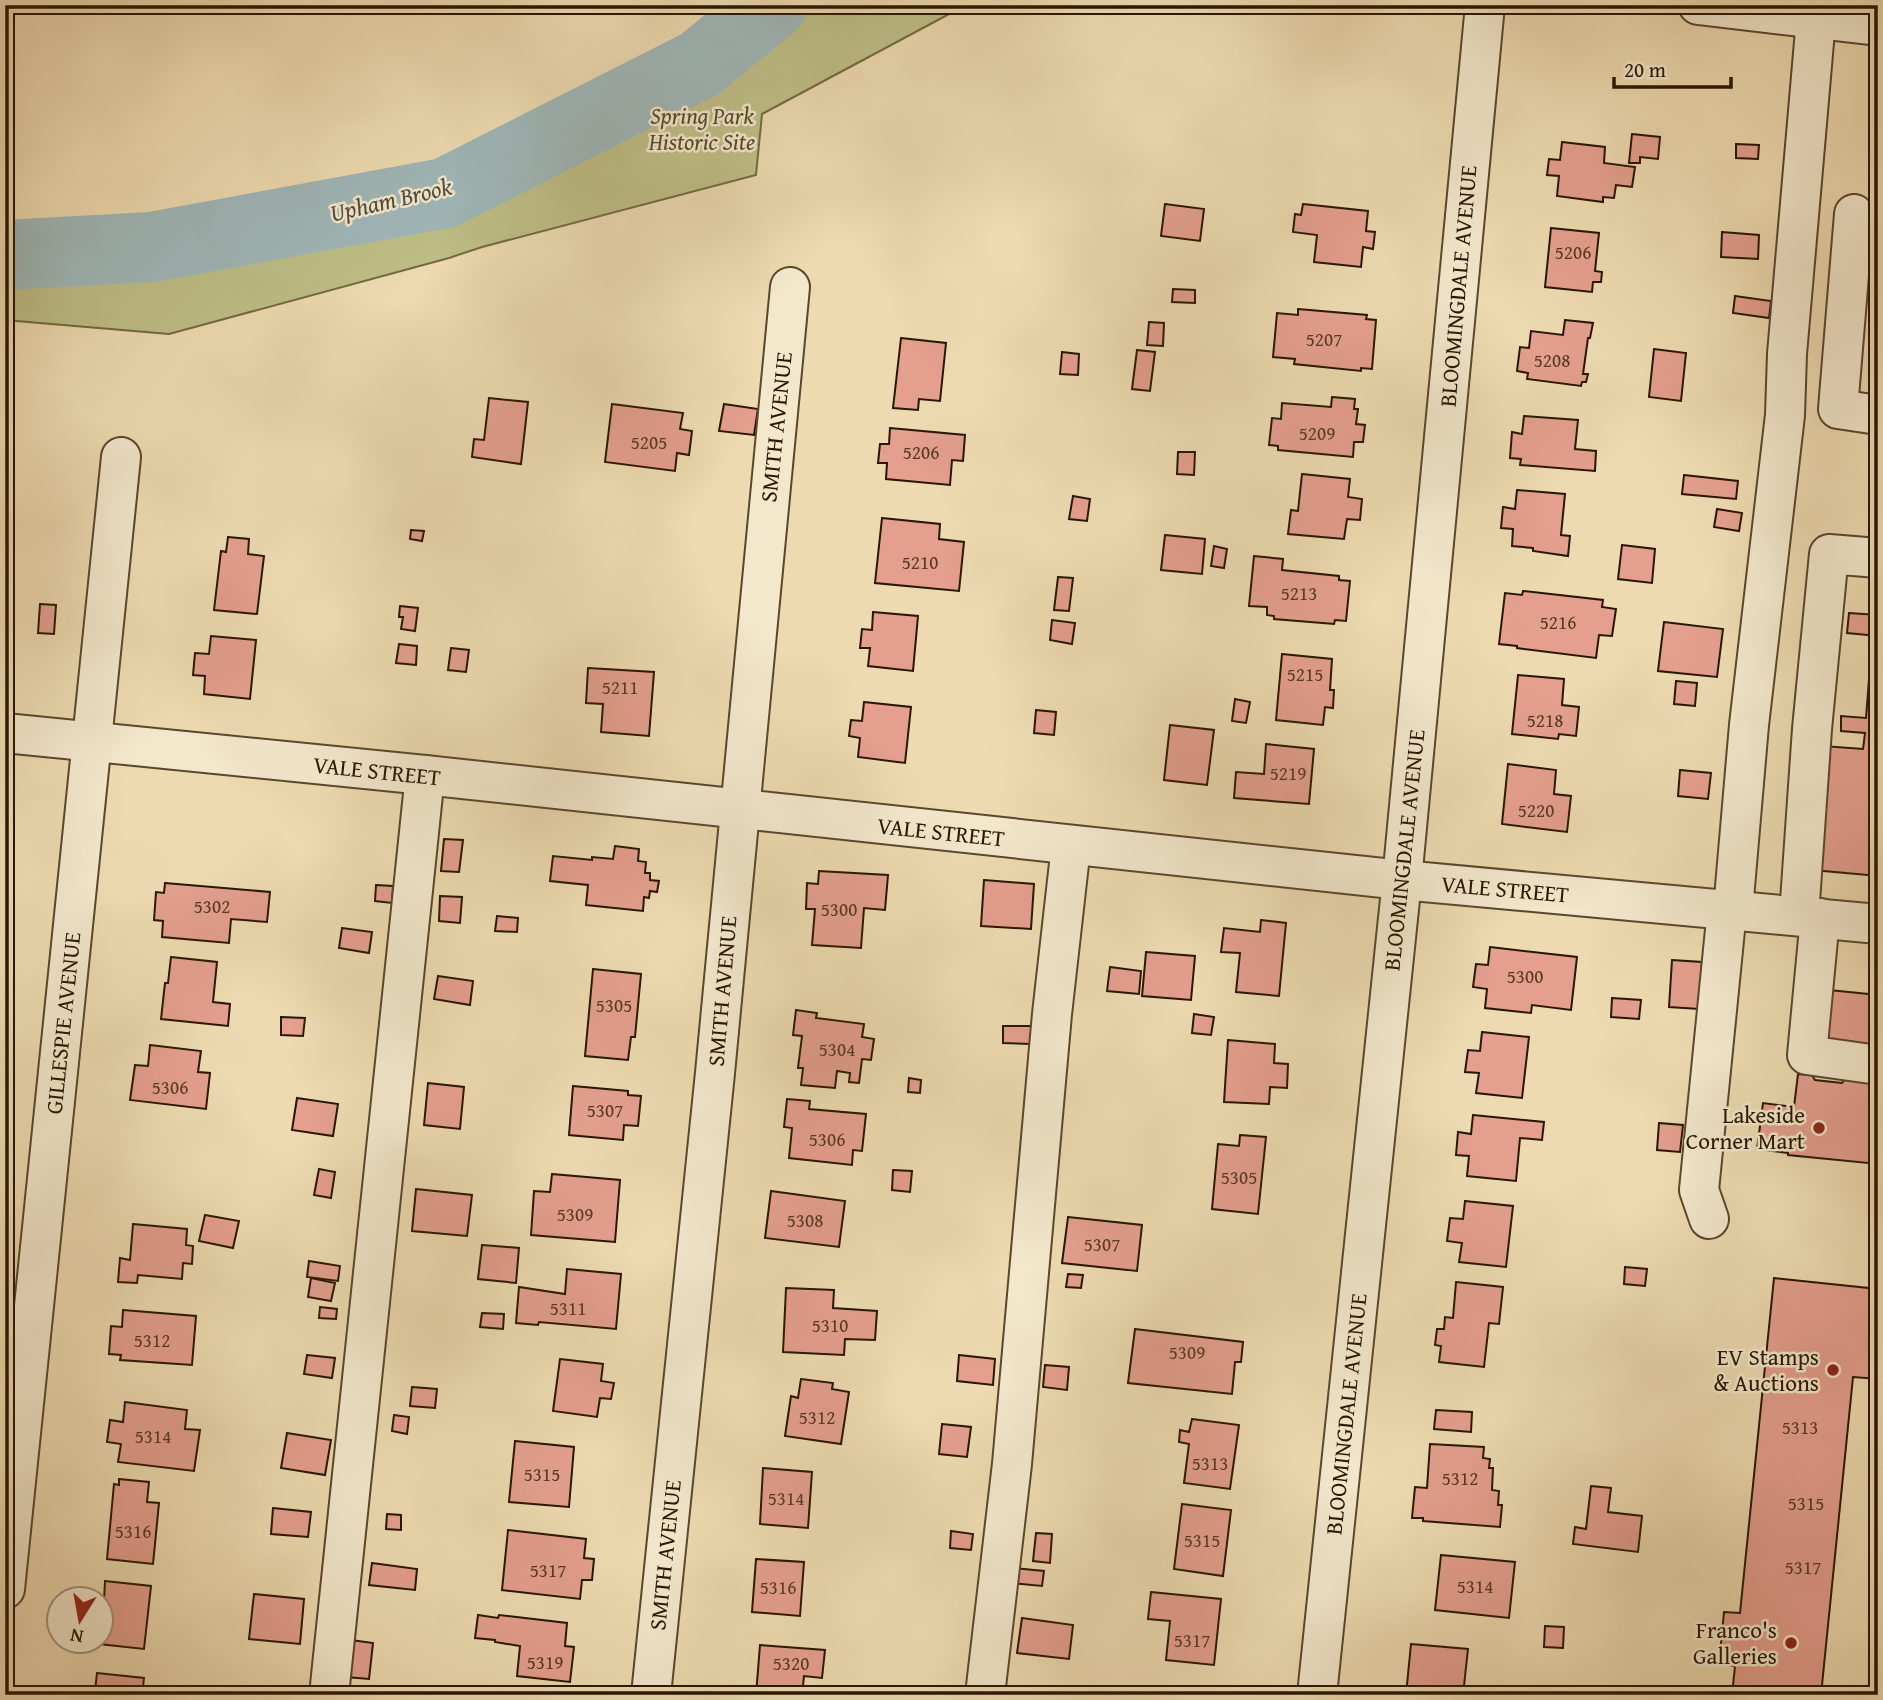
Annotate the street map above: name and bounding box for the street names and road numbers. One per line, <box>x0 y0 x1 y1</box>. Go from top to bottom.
street label: BLOOMINGDALE AVENUE <box>1430 164 1485 408</box>
street label: SMITH AVENUE <box>751 350 800 504</box>
street label: BLOOMINGDALE AVENUE <box>1374 728 1433 972</box>
street label: VALE STREET <box>312 747 443 794</box>
street label: VALE STREET <box>876 808 1007 855</box>
street label: VALE STREET <box>1440 866 1570 911</box>
street label: SMITH AVENUE <box>698 914 745 1068</box>
street label: GILLESPIE AVENUE <box>37 930 88 1116</box>
street label: BLOOMINGDALE AVENUE <box>1316 1292 1375 1536</box>
street label: SMITH AVENUE <box>640 1478 689 1632</box>

